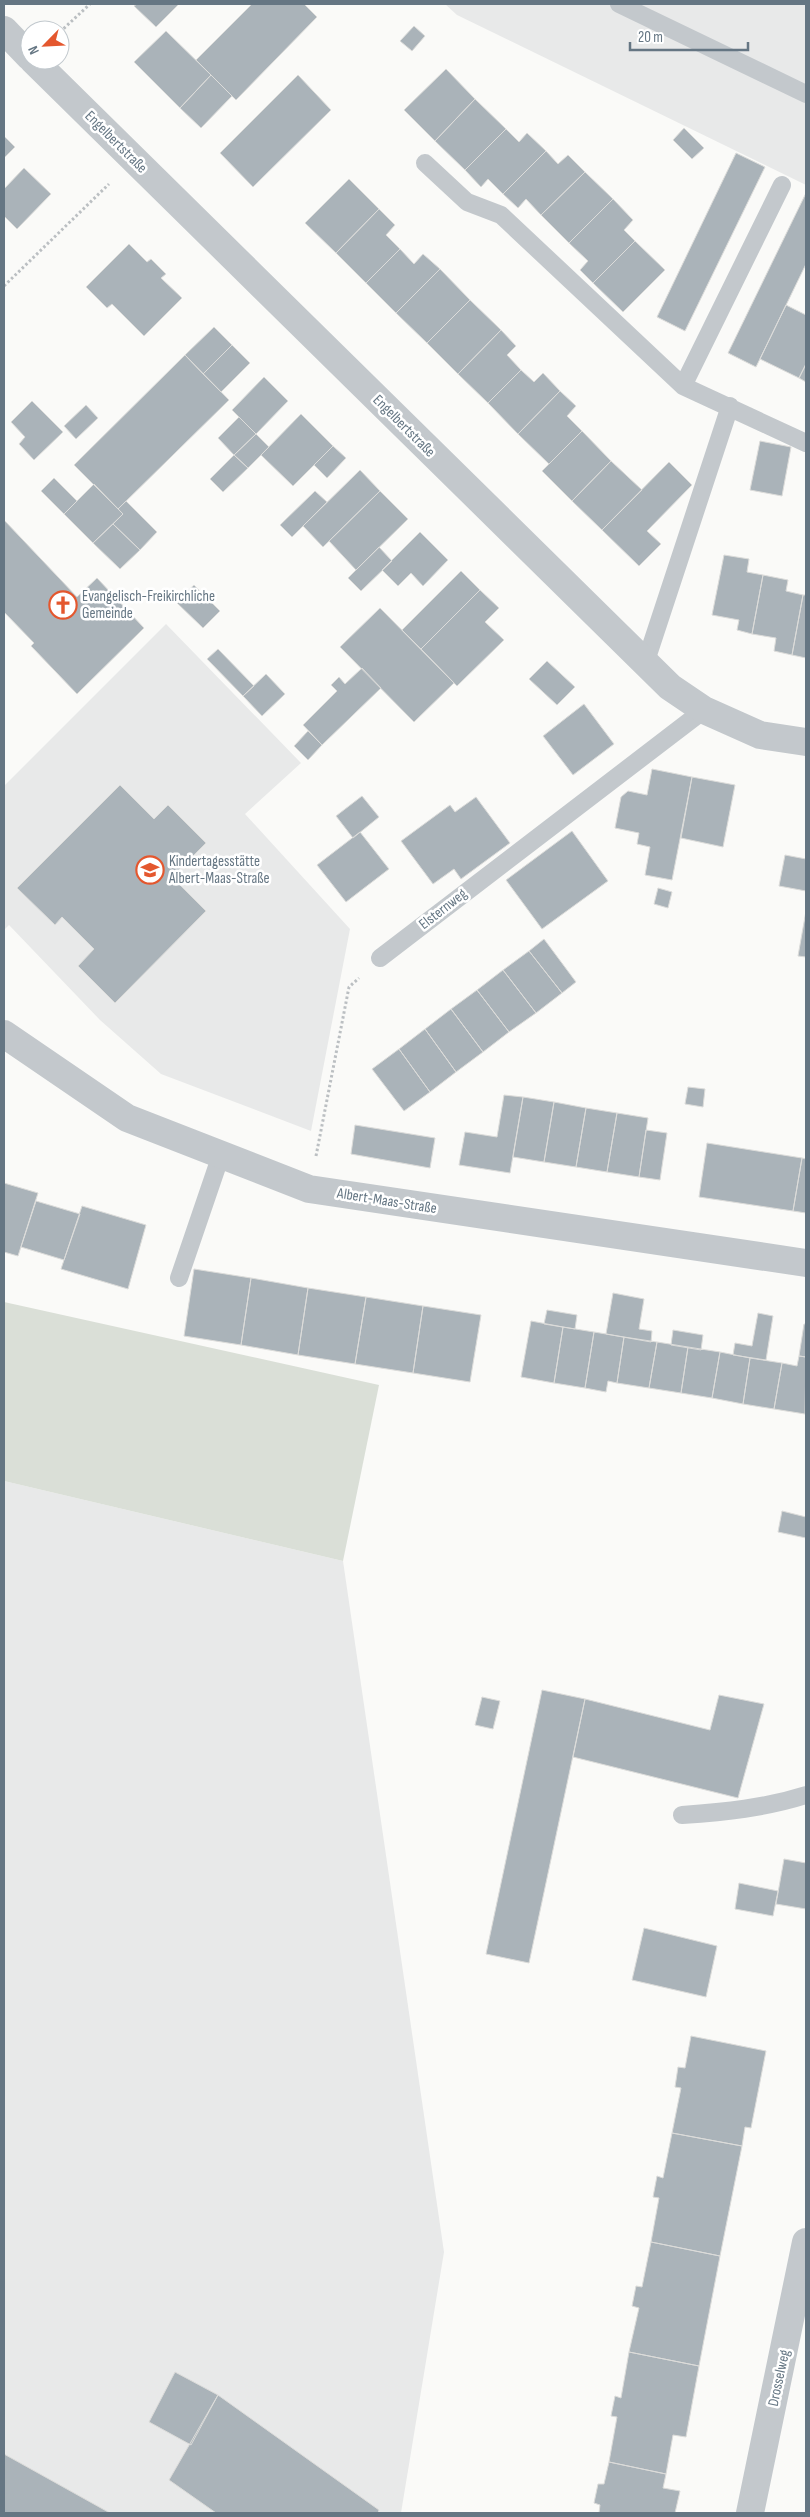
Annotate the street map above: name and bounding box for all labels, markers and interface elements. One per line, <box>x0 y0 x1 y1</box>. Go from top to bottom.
north arrow <box>20 20 70 70</box>
scale bar <box>630 20 748 52</box>
text: 20 m <box>638 28 663 47</box>
text: N <box>24 43 43 57</box>
street label: Engelbertstraße <box>81 107 151 177</box>
street label: Engelbertstraße <box>369 391 439 461</box>
place label: Evangelisch-Freikirchliche Gemeinde <box>82 587 215 623</box>
church icon: Evangelisch-Freikirchliche Gemeinde <box>48 590 78 620</box>
place label: Kindertagesstätte Albert-Maas-Straße <box>168 852 270 888</box>
school or university icon: Kindertagesstätte Albert-Maas-Straße <box>135 855 165 885</box>
street label: Elsternweg <box>415 884 471 934</box>
street label: Albert-Maas-Straße <box>335 1184 438 1218</box>
street label: Drosselweg <box>764 2348 794 2408</box>

